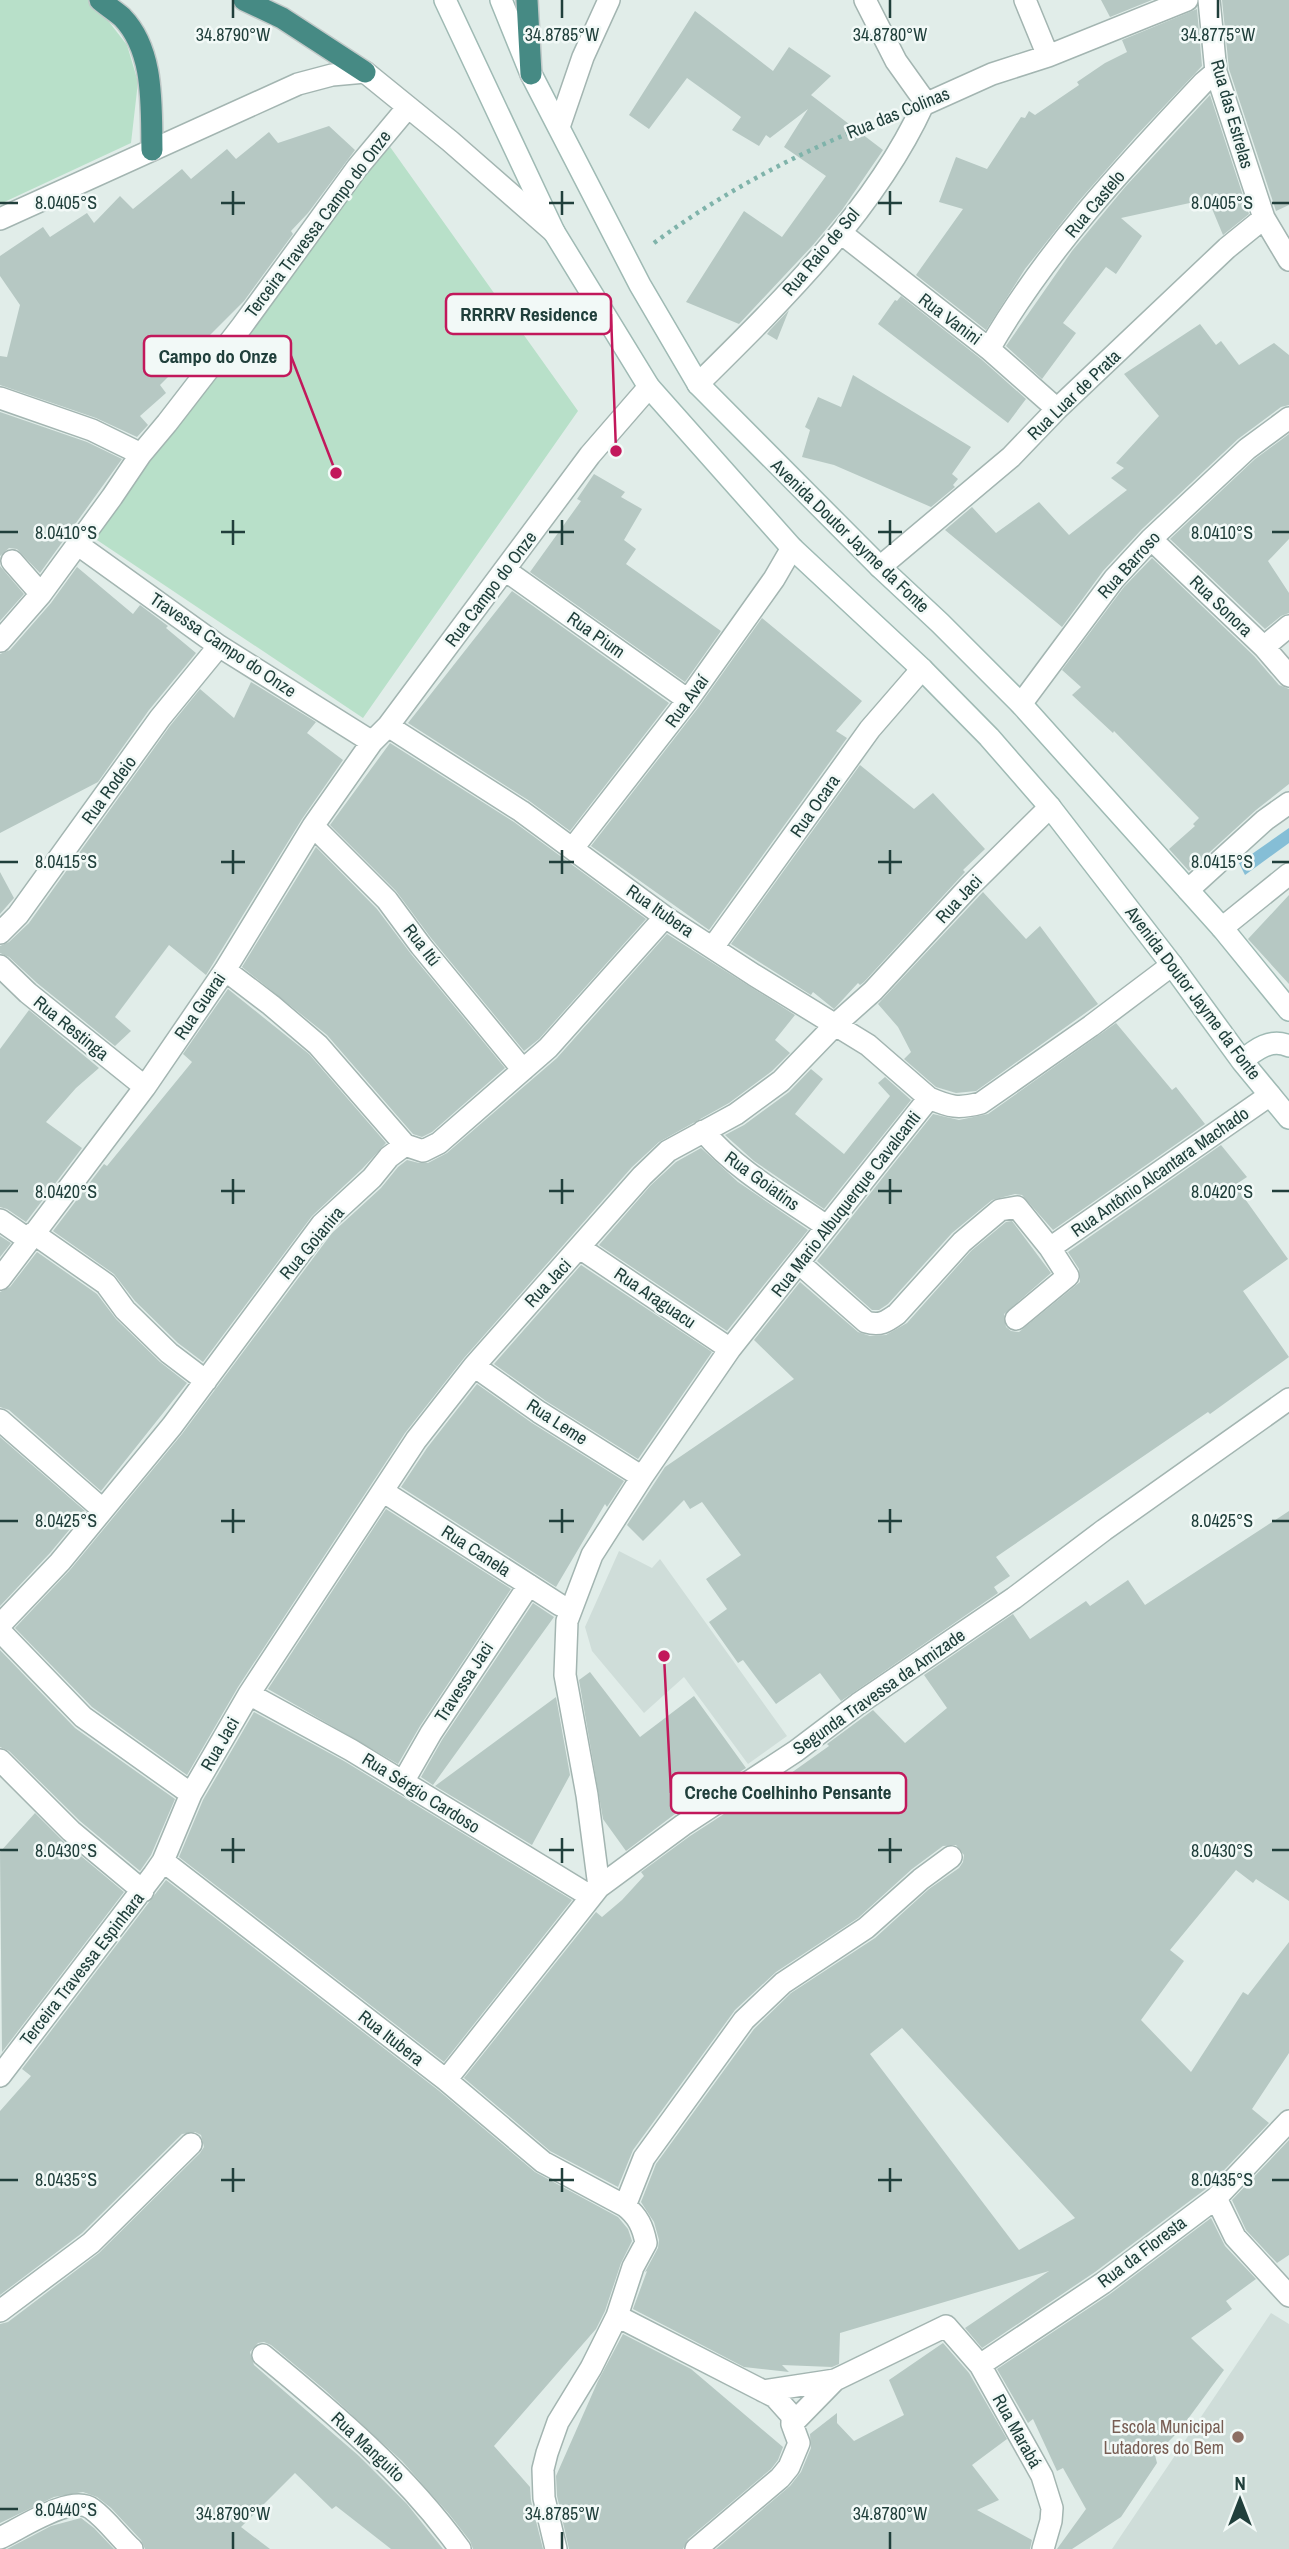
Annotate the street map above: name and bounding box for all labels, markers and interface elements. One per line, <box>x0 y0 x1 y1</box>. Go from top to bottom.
text: 34.8790°W <box>196 22 270 47</box>
text: 34.8785°W <box>525 22 599 47</box>
text: 34.8780°W <box>853 22 927 47</box>
text: 34.8775°W <box>1181 22 1255 47</box>
street label: Rua das Estrelas <box>1205 56 1260 171</box>
street label: Rua das Colinas <box>843 81 953 145</box>
street label: Terceira Travessa Campo do Onze <box>239 125 396 323</box>
street label: Rua Castelo <box>1059 165 1130 243</box>
text: 8.0405°S <box>35 190 97 215</box>
text: 8.0405°S <box>1191 190 1253 215</box>
street label: Rua Raio de Sol <box>776 202 865 301</box>
street label: Rua Vanini <box>914 287 987 350</box>
callout: RRRRV Residence <box>446 294 611 334</box>
text: RRRRV Residence <box>460 301 598 327</box>
callout: Campo do Onze <box>144 336 291 376</box>
text: Campo do Onze <box>159 343 278 369</box>
street label: Rua Luar de Prata <box>1022 344 1126 446</box>
street label: Avenida Doutor Jayme da Fonte <box>765 452 935 618</box>
text: 8.0410°S <box>35 520 97 545</box>
text: 8.0410°S <box>1191 520 1253 545</box>
street label: Rua Campo do Onze <box>439 526 542 652</box>
street label: Rua Barroso <box>1092 526 1166 604</box>
street label: Rua Sonora <box>1184 569 1258 642</box>
street label: Travessa Campo do Onze <box>145 586 301 703</box>
street label: Rua Pium <box>562 606 630 664</box>
street label: Rua Avaí <box>659 669 715 732</box>
street label: Rua Rodeio <box>75 750 142 829</box>
street label: Rua Ocara <box>784 769 845 842</box>
text: 8.0415°S <box>35 849 97 874</box>
text: 8.0415°S <box>1191 849 1253 874</box>
street label: Rua Jaci <box>930 869 988 928</box>
street label: Rua Itubera <box>622 878 699 943</box>
street label: Avenida Doutor Jayme da Fonte <box>1119 900 1267 1085</box>
street label: Rua Itú <box>398 918 447 971</box>
street label: Rua Guarai <box>168 967 231 1044</box>
street label: Rua Restinga <box>28 989 114 1066</box>
street label: Rua Antônio Alcantara Machado <box>1066 1101 1254 1243</box>
street label: Rua Mario Albuquerque Cavalcanti <box>765 1105 926 1302</box>
street label: Rua Goiatins <box>720 1145 805 1216</box>
text: 8.0420°S <box>35 1179 97 1204</box>
text: 8.0420°S <box>1191 1179 1253 1204</box>
street label: Rua Goianira <box>274 1201 350 1285</box>
street label: Rua Jaci <box>519 1253 577 1312</box>
street label: Rua Araguacu <box>610 1261 701 1334</box>
street label: Rua Leme <box>522 1393 593 1451</box>
text: 8.0425°S <box>35 1508 97 1533</box>
text: 8.0425°S <box>1191 1508 1253 1533</box>
street label: Rua Canela <box>437 1519 516 1582</box>
street label: Segunda Travessa da Amizade <box>788 1623 970 1761</box>
street label: Travessa Jaci <box>428 1637 499 1727</box>
street label: Rua Jaci <box>194 1712 245 1775</box>
street label: Rua Sérgio Cardoso <box>358 1746 485 1839</box>
callout: Creche Coelhinho Pensante <box>671 1773 906 1813</box>
text: Creche Coelhinho Pensante <box>685 1779 892 1805</box>
text: 8.0430°S <box>35 1838 97 1863</box>
text: 8.0430°S <box>1191 1838 1253 1863</box>
street label: Terceira Travessa Espinhara <box>14 1887 150 2051</box>
street label: Rua Itubera <box>353 2004 429 2071</box>
text: 8.0435°S <box>35 2167 97 2192</box>
text: 8.0435°S <box>1191 2167 1253 2192</box>
street label: Rua da Floresta <box>1092 2210 1191 2293</box>
street label: Rua Marabá <box>987 2389 1048 2472</box>
street label: Rua Manguito <box>326 2406 411 2487</box>
place label: Escola Municipal Lutadores do Bem <box>1103 2414 1224 2460</box>
marker: Escola Municipal Lutadores do Bem <box>1230 2429 1246 2445</box>
north arrow <box>1205 2465 1275 2535</box>
text: N <box>1234 2470 1246 2496</box>
text: 8.0440°S <box>35 2497 97 2522</box>
text: 34.8790°W <box>196 2501 270 2526</box>
text: 34.8785°W <box>525 2501 599 2526</box>
text: 34.8780°W <box>853 2501 927 2526</box>

